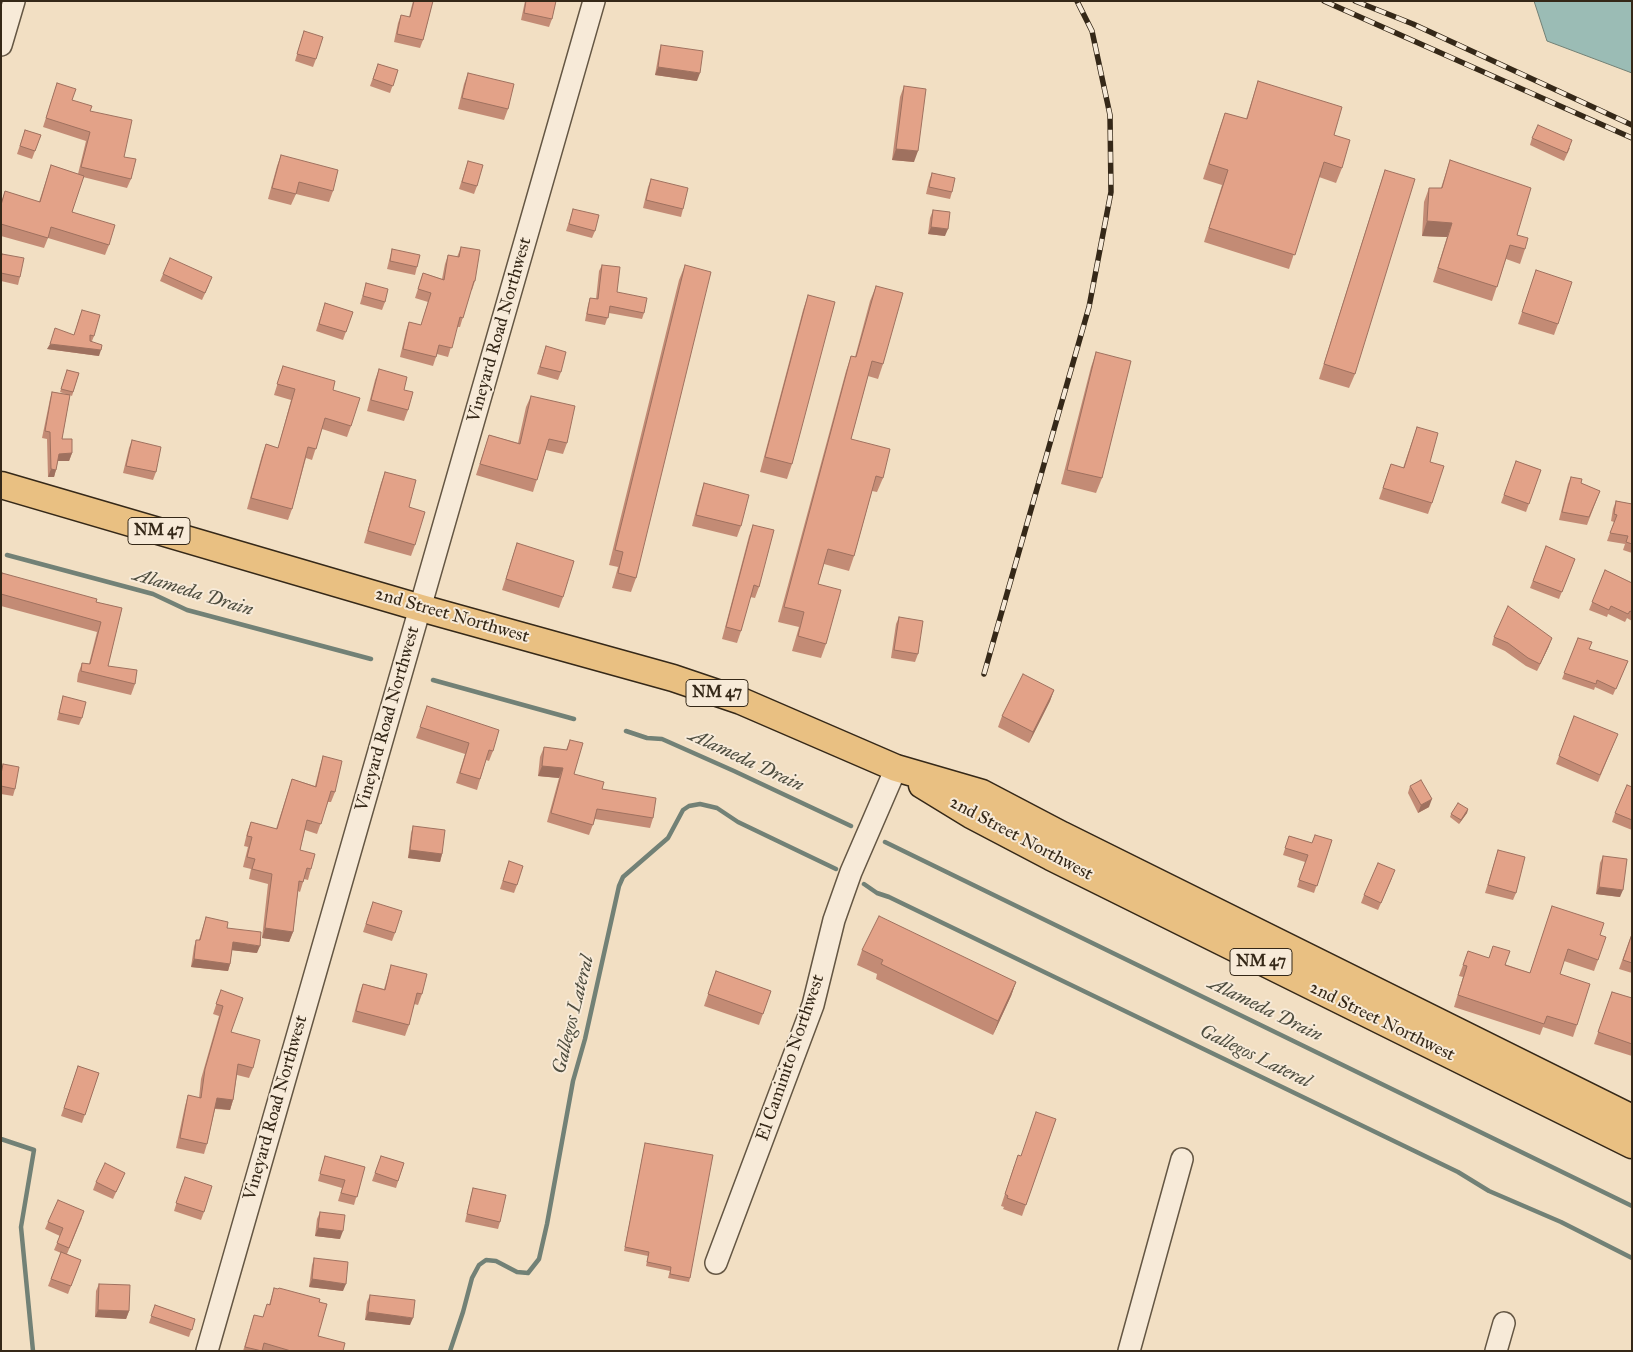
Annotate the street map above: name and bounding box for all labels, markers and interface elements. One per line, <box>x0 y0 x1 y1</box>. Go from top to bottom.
street label: Vineyard Road Northwest <box>463 235 537 425</box>
road number: NM 47 <box>128 518 190 544</box>
water label: Alameda Drain <box>130 564 256 622</box>
street label: 2nd Street Northwest <box>372 584 532 648</box>
street label: Vineyard Road Northwest <box>351 624 425 814</box>
road number: NM 47 <box>686 680 748 706</box>
water label: Alameda Drain <box>685 724 807 798</box>
street label: 2nd Street Northwest <box>946 792 1096 886</box>
road number: NM 47 <box>1230 949 1292 976</box>
water label: Gallegos Lateral <box>548 954 600 1076</box>
street label: El Caminito Northwest <box>752 972 830 1144</box>
water label: Alameda Drain <box>1204 973 1326 1047</box>
street label: 2nd Street Northwest <box>1306 977 1458 1067</box>
street label: Vineyard Road Northwest <box>239 1013 313 1203</box>
water label: Gallegos Lateral <box>1196 1020 1314 1094</box>

